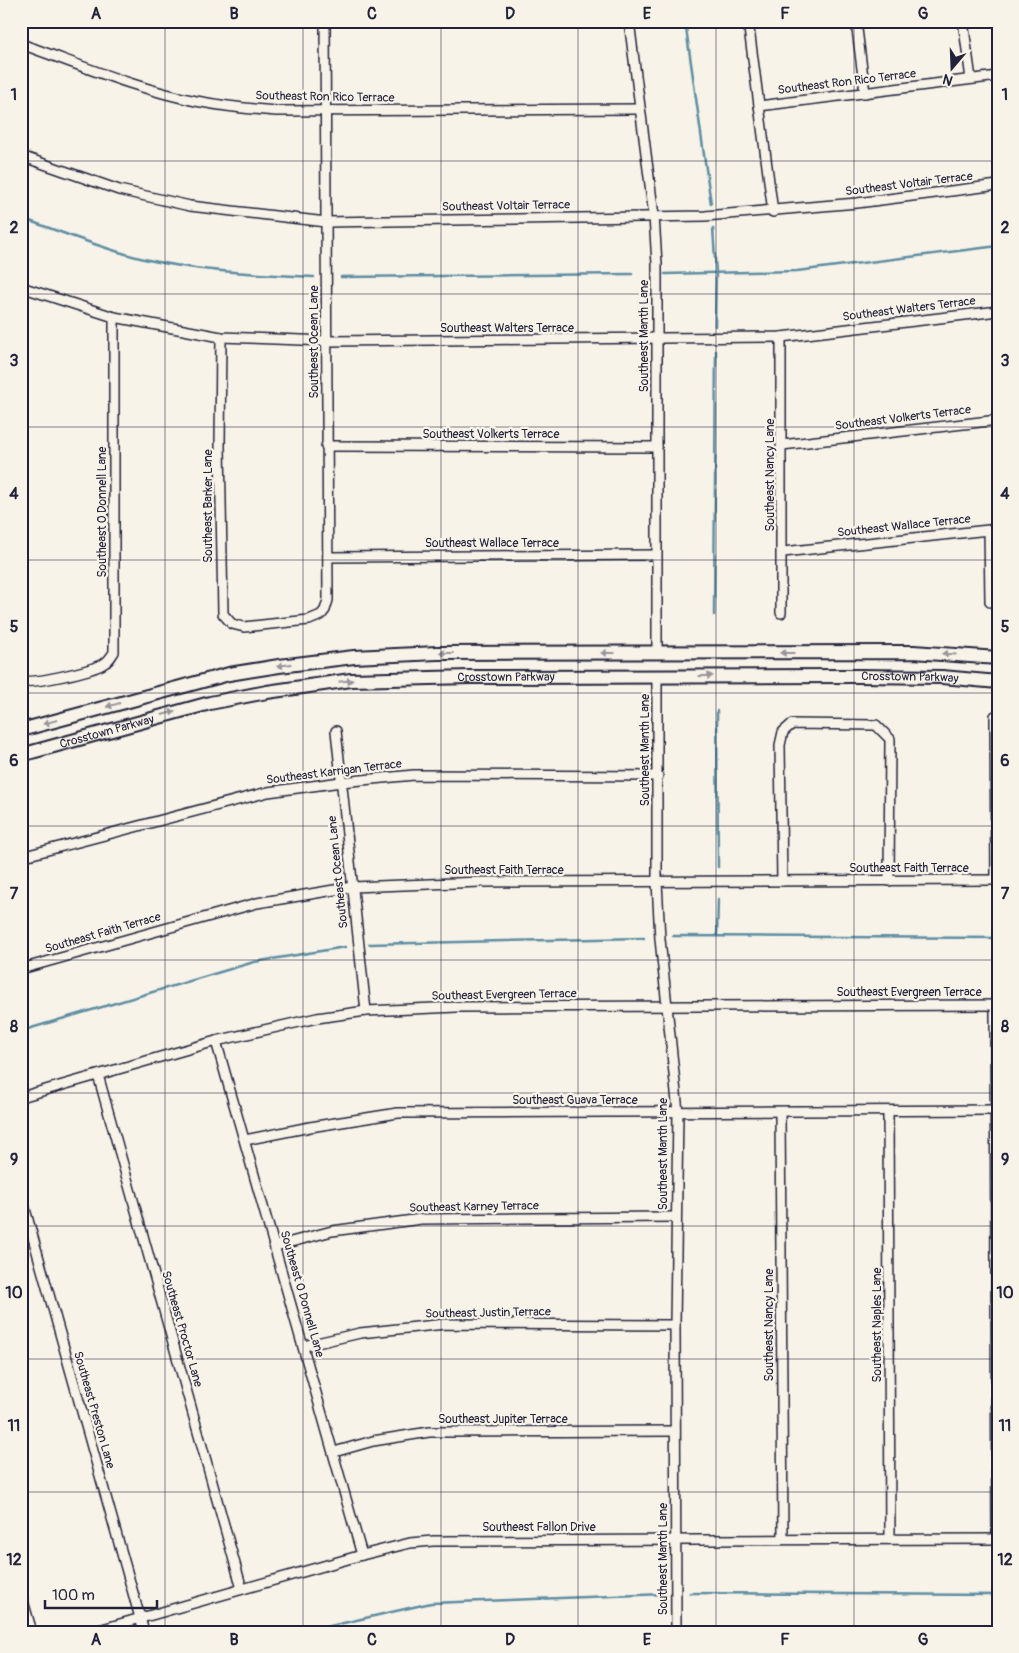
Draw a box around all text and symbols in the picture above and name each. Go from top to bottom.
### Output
text: A [91,4,102,24]
text: B [229,4,239,24]
text: C [367,4,377,24]
text: D [505,4,515,24]
text: E [643,4,652,24]
text: F [780,4,790,24]
text: G [918,4,929,24]
north arrow [926,42,976,92]
street label: Southeast Ron Rico Terrace [777,66,917,98]
text: N [941,70,955,89]
text: 1 [11,85,17,105]
text: 1 [1002,85,1008,105]
street label: Southeast Ron Rico Terrace [255,88,395,106]
street label: Southeast Voltair Terrace [844,169,974,199]
street label: Southeast Voltair Terrace [442,197,570,215]
text: 2 [10,218,19,238]
text: 2 [1001,218,1010,238]
street label: Southeast Manth Lane [637,280,652,392]
street label: Southeast Ocean Lane [307,285,322,399]
street label: Southeast Walters Terrace [842,293,976,325]
street label: Southeast Walters Terrace [440,321,574,336]
text: 3 [10,351,19,371]
text: 3 [1001,351,1010,371]
street label: Southeast Volkerts Terrace [834,402,972,434]
street label: Southeast Nancy Lane [763,418,778,531]
street label: Southeast Volkerts Terrace [423,427,559,442]
street label: Southeast O Donnell Lane [95,447,110,577]
street label: Southeast Barker Lane [201,449,216,563]
text: 4 [9,484,19,504]
text: 4 [1000,484,1010,504]
street label: Southeast Wallace Terrace [837,512,971,540]
street label: Southeast Wallace Terrace [425,536,559,551]
text: 5 [10,617,19,637]
text: 5 [1001,617,1010,637]
one-way arrow [437,649,453,657]
one-way arrow [600,649,616,657]
one-way arrow [778,649,794,657]
one-way arrow [941,649,957,657]
one-way arrow [275,661,291,669]
street label: Crosstown Parkway [457,669,555,685]
street label: Crosstown Parkway [861,669,959,686]
one-way arrow [698,672,714,680]
one-way arrow [338,677,354,685]
street label: Southeast Manth Lane [638,694,653,806]
one-way arrow [106,701,121,709]
one-way arrow [162,709,177,717]
street label: Crosstown Parkway [58,711,156,752]
one-way arrow [43,719,58,727]
text: 6 [9,751,19,771]
text: 6 [1000,751,1010,771]
street label: Southeast Karrigan Terrace [265,756,403,788]
street label: Southeast Ocean Lane [325,815,351,929]
street label: Southeast Faith Terrace [849,861,969,876]
street label: Southeast Faith Terrace [444,863,564,878]
text: 7 [10,884,19,904]
text: 7 [1001,884,1010,904]
street label: Southeast Faith Terrace [43,909,163,957]
street label: Southeast Evergreen Terrace [836,985,982,1000]
street label: Southeast Evergreen Terrace [431,986,577,1004]
text: 8 [10,1017,18,1037]
text: 8 [1001,1017,1009,1037]
street label: Southeast Guava Terrace [512,1093,638,1108]
street label: Southeast Manth Lane [656,1098,671,1210]
text: 9 [10,1150,18,1170]
text: 9 [1001,1150,1009,1170]
street label: Southeast Karney Terrace [409,1198,539,1216]
street label: Southeast O Donnell Lane [277,1229,327,1359]
street label: Southeast Naples Lane [870,1267,885,1383]
street label: Southeast Nancy Lane [762,1268,777,1381]
street label: Southeast Proctor Lane [158,1269,206,1389]
text: 10 [5,1283,23,1303]
text: 10 [996,1283,1014,1303]
street label: Southeast Justin Terrace [425,1304,551,1322]
street label: Southeast Preston Lane [70,1350,118,1470]
street label: Southeast Jupiter Terrace [438,1412,568,1427]
text: 11 [8,1416,20,1436]
text: 11 [999,1416,1011,1436]
street label: Southeast Manth Lane [656,1503,671,1615]
street label: Southeast Fallon Drive [482,1520,596,1535]
text: 12 [6,1550,22,1570]
text: 12 [997,1550,1013,1570]
scale bar [45,1578,158,1610]
text: 100 m [52,1586,95,1605]
text: A [91,1630,102,1650]
text: B [229,1630,239,1650]
text: C [367,1630,377,1650]
text: D [505,1630,515,1650]
text: E [643,1630,652,1650]
text: F [780,1630,790,1650]
text: G [918,1630,929,1650]

